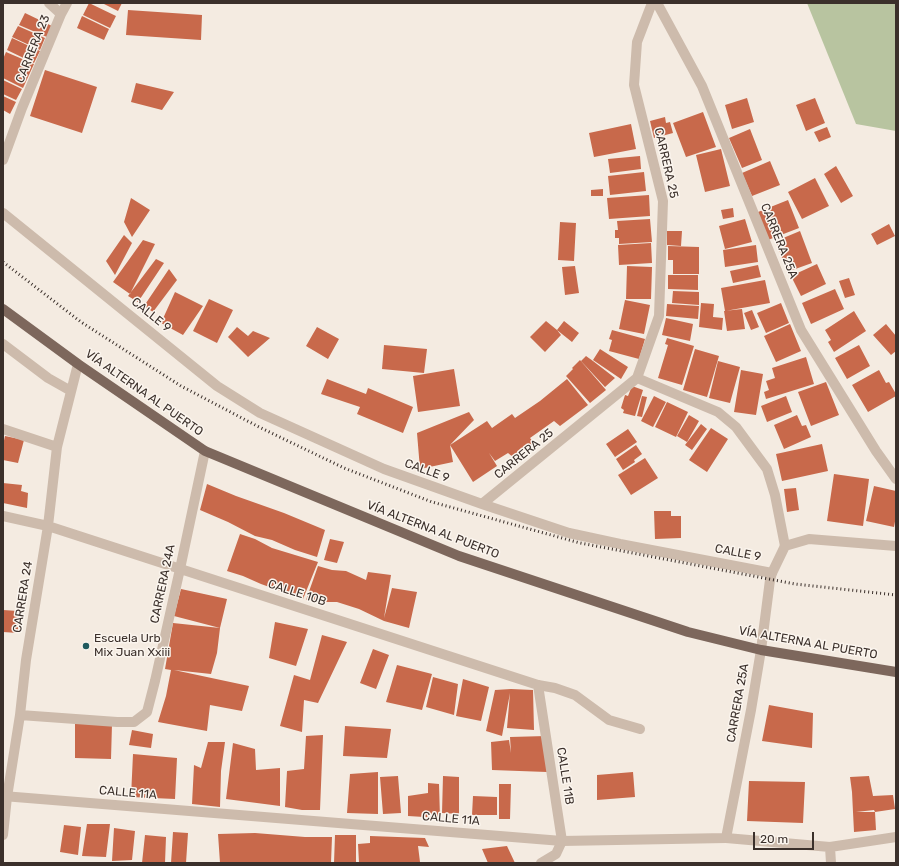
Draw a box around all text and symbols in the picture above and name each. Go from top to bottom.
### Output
street label: CARRERA 23 [13,13,53,85]
street label: CARRERA 25 [651,126,681,200]
street label: CARRERA 25A [757,201,801,281]
street label: CALLE 9 [128,295,174,335]
street label: VÍA ALTERNA AL PUERTO [82,347,206,439]
street label: CARRERA 25 [492,426,556,482]
street label: CALLE 9 [403,456,451,486]
street label: VÍA ALTERNA AL PUERTO [365,498,501,562]
street label: CALLE 9 [714,541,762,565]
street label: CARRERA 24A [148,543,178,625]
street label: CARRERA 24 [10,560,36,634]
street label: CALLE 10B [266,577,328,609]
street label: VÍA ALTERNA AL PUERTO [737,624,879,662]
place label: Escuela Urb Mix Juan Xxiii [94,632,170,660]
marker: Escuela Urb Mix Juan Xxiii [81,641,91,651]
street label: CARRERA 25A [724,662,752,744]
street label: CALLE 11B [553,746,577,806]
street label: CALLE 11A [98,783,158,803]
street label: CALLE 11A [421,809,481,829]
scale bar [755,824,816,850]
text: 20 m [760,832,788,846]

